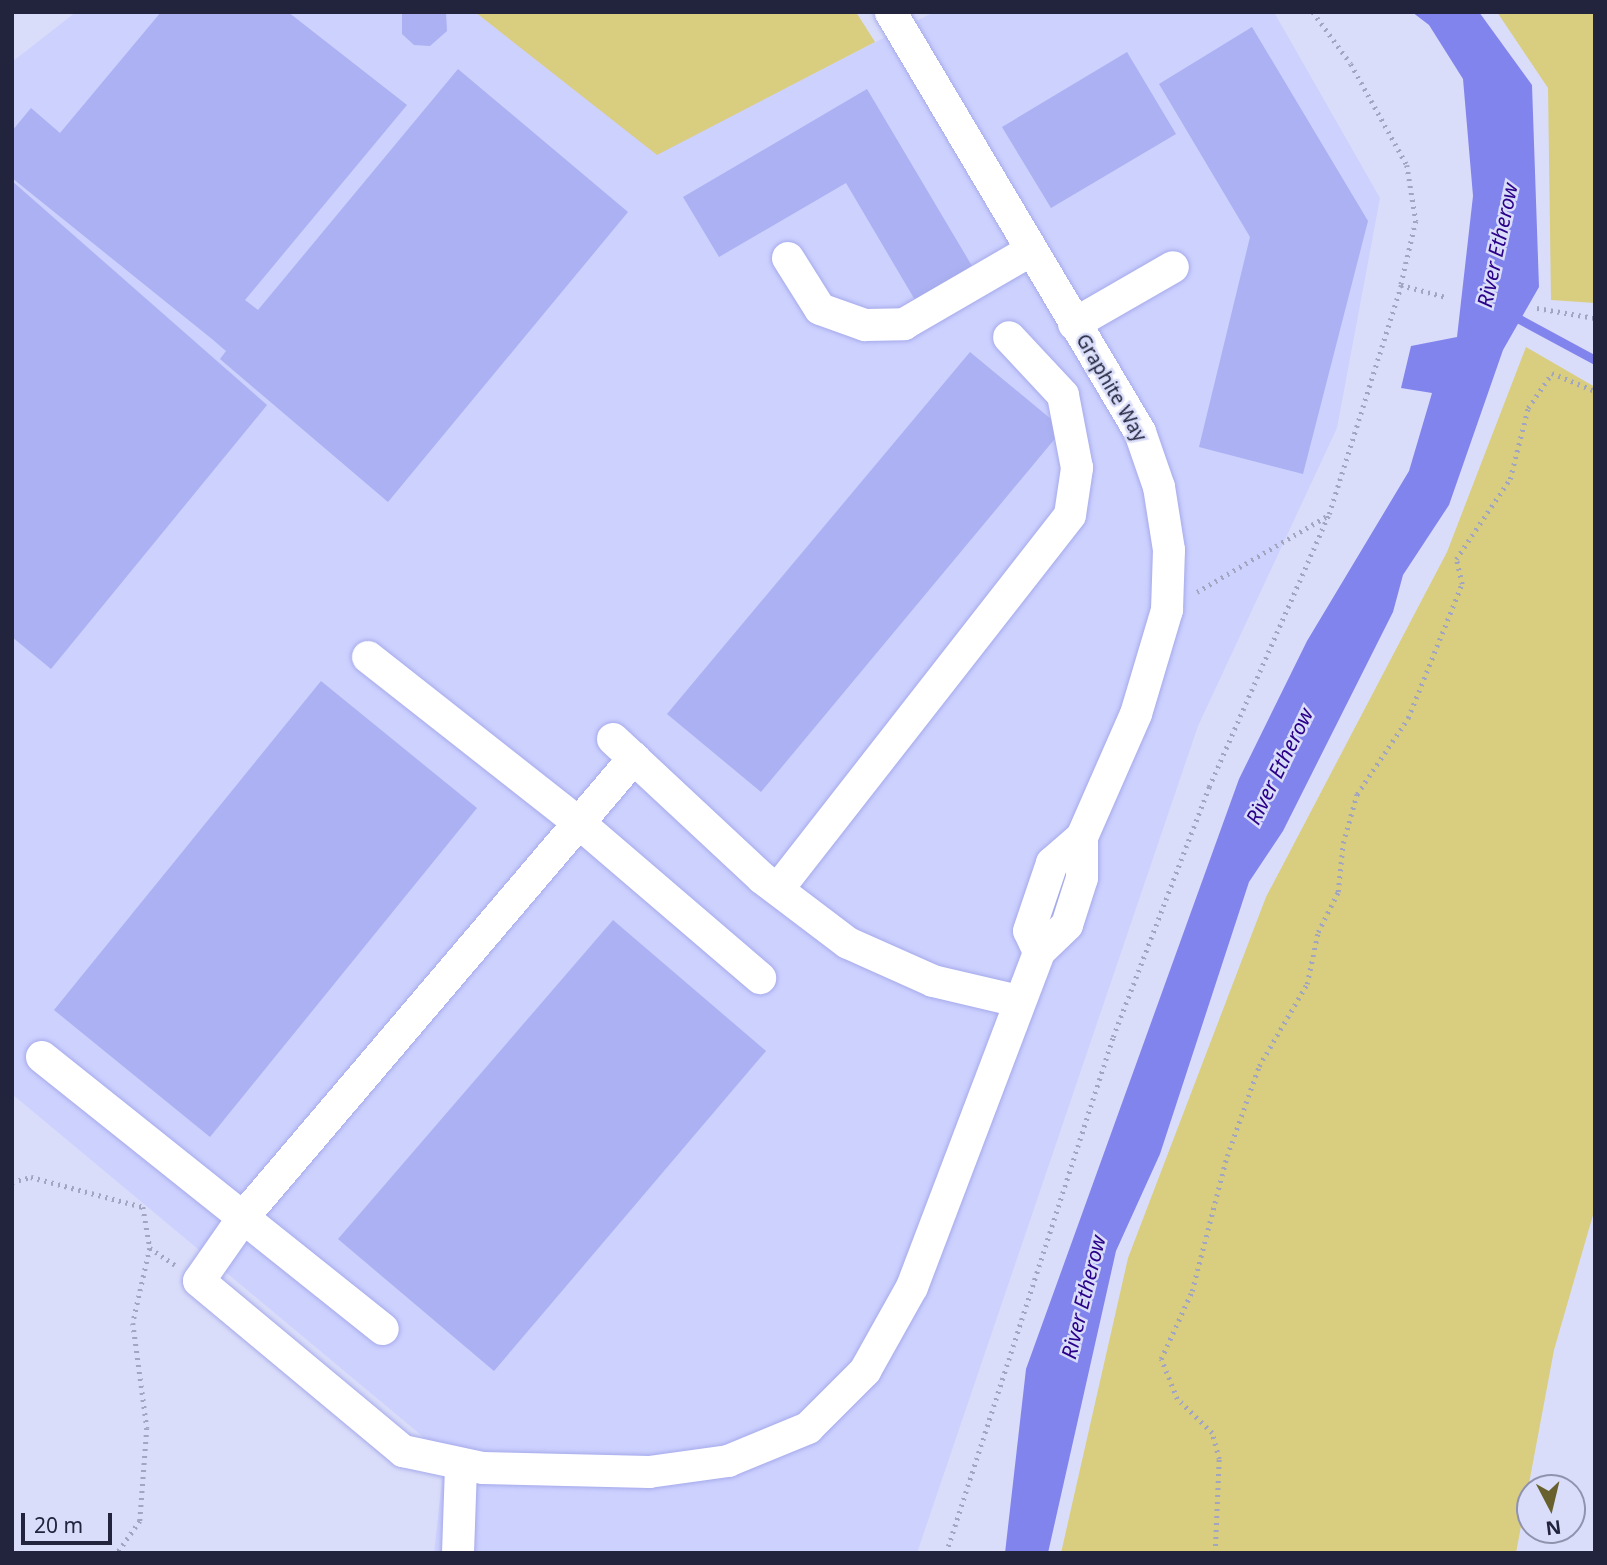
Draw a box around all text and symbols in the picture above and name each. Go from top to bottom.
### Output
water label: River Etherow [1472,181,1522,309]
street label: Graphite Way [1071,330,1151,446]
water label: River Etherow [1240,704,1318,828]
water label: River Etherow [1055,1233,1111,1361]
north arrow [1516,1474,1586,1544]
scale bar [24,1498,116,1542]
text: 20 m [34,1511,83,1539]
text: N [1544,1514,1563,1542]

